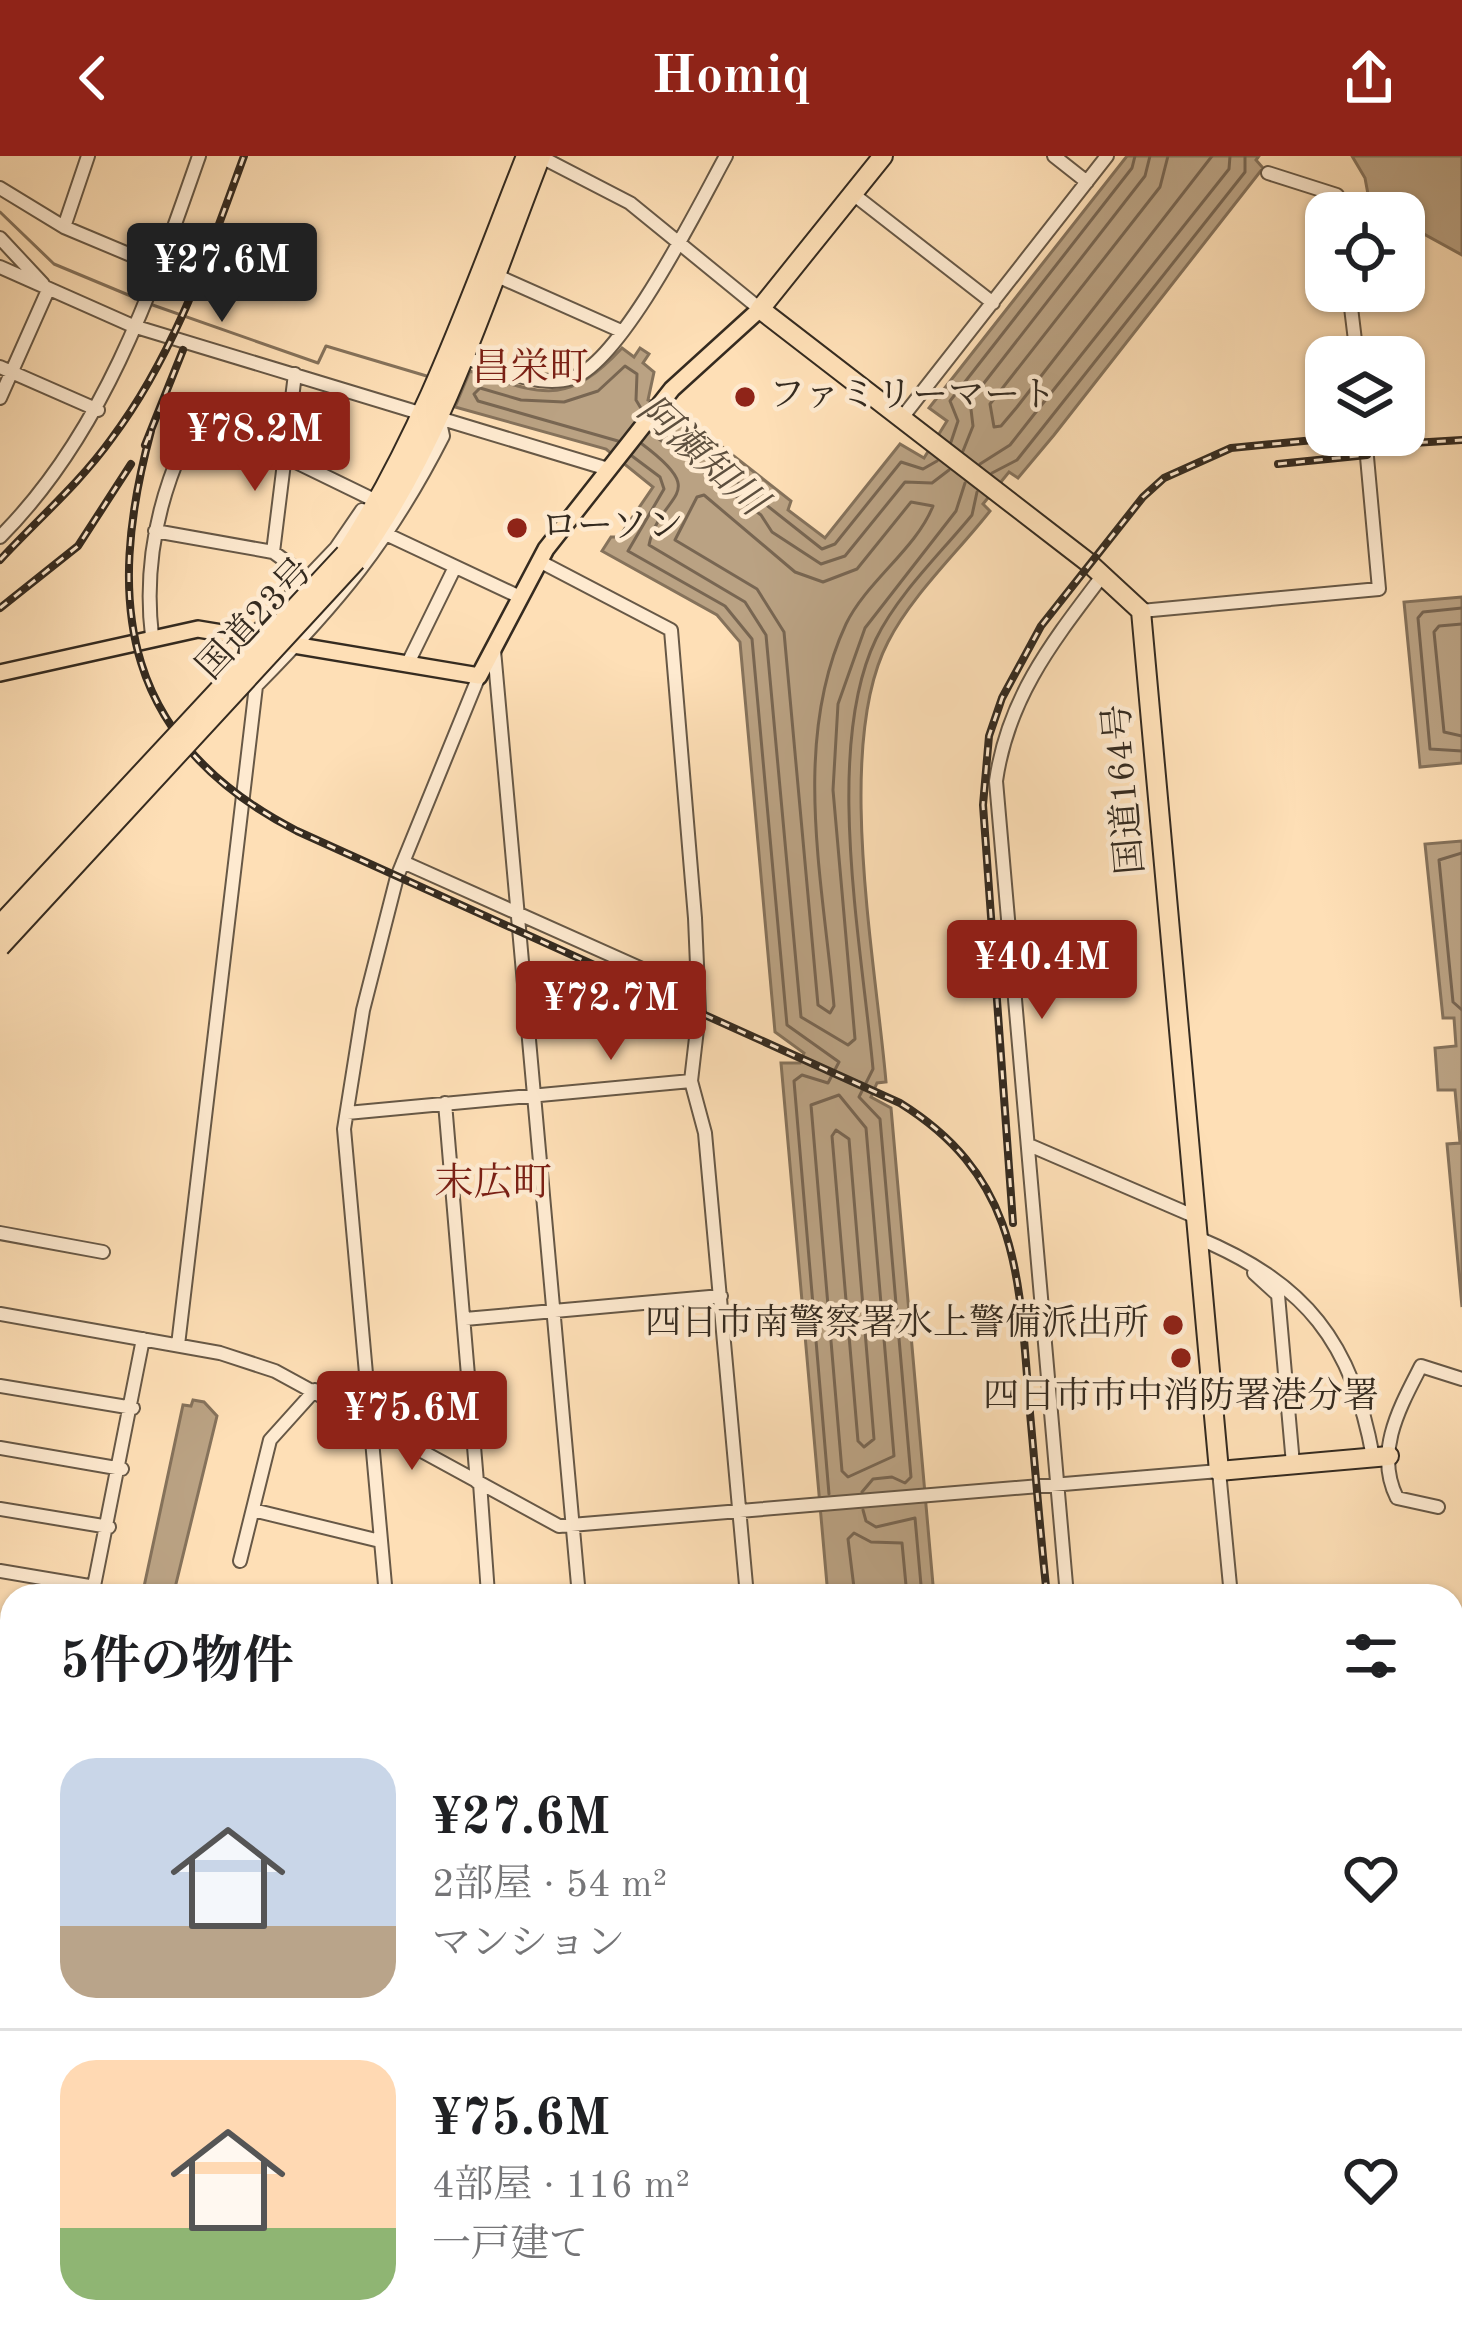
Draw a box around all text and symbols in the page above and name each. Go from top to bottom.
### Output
icon: back [60,45,126,111]
icon: share [1336,45,1402,111]
text: Homiq [651,51,811,105]
map controls [1305,192,1425,456]
button: locate [1305,192,1425,312]
pin: ¥27.6M [124,223,320,325]
text: ¥27.6M [154,242,290,281]
button: layers [1305,336,1425,456]
district label: 昌栄町 [471,347,589,389]
place label: ファミリーマート [769,378,1056,415]
marker: ファミリーマート [732,384,758,410]
water label: 阿瀬知川 [630,388,777,526]
pin: ¥78.2M [157,392,353,494]
text: ¥78.2M [187,411,323,450]
place label: ローソン [541,510,684,546]
marker: ローソン [504,515,530,541]
street label: 国道23号 [189,550,320,687]
street label: 国道164号 [1097,702,1151,876]
pin: ¥40.4M [944,920,1140,1022]
text: ¥40.4M [974,939,1110,978]
pin: ¥72.7M [513,961,709,1063]
text: ¥72.7M [543,980,679,1019]
district label: 末広町 [434,1162,552,1204]
place label: 四日市南警察署水上警備派出所 [645,1303,1149,1343]
marker: 四日市南警察署水上警備派出所 [1160,1312,1186,1338]
marker: 四日市市中消防署港分署 [1168,1345,1194,1371]
pin: ¥75.6M [314,1371,510,1473]
place label: 四日市市中消防署港分署 [983,1376,1379,1416]
text: ¥75.6M [344,1390,480,1429]
icon: filters [1338,1623,1404,1689]
text: 5件の物件 [60,1638,294,1689]
text: ¥27.6M [432,1794,610,1845]
icon: home [156,1806,300,1950]
icon: heart [1338,1845,1404,1911]
text: 2部屋 · 54 m² [432,1866,667,1905]
text: マンション [432,1925,625,1964]
text: ¥75.6M [432,2095,610,2146]
icon: home [156,2108,300,2252]
icon: heart [1338,2147,1404,2213]
text: 4部屋 · 116 m² [432,2167,690,2206]
text: 一戸建て [432,2226,588,2265]

